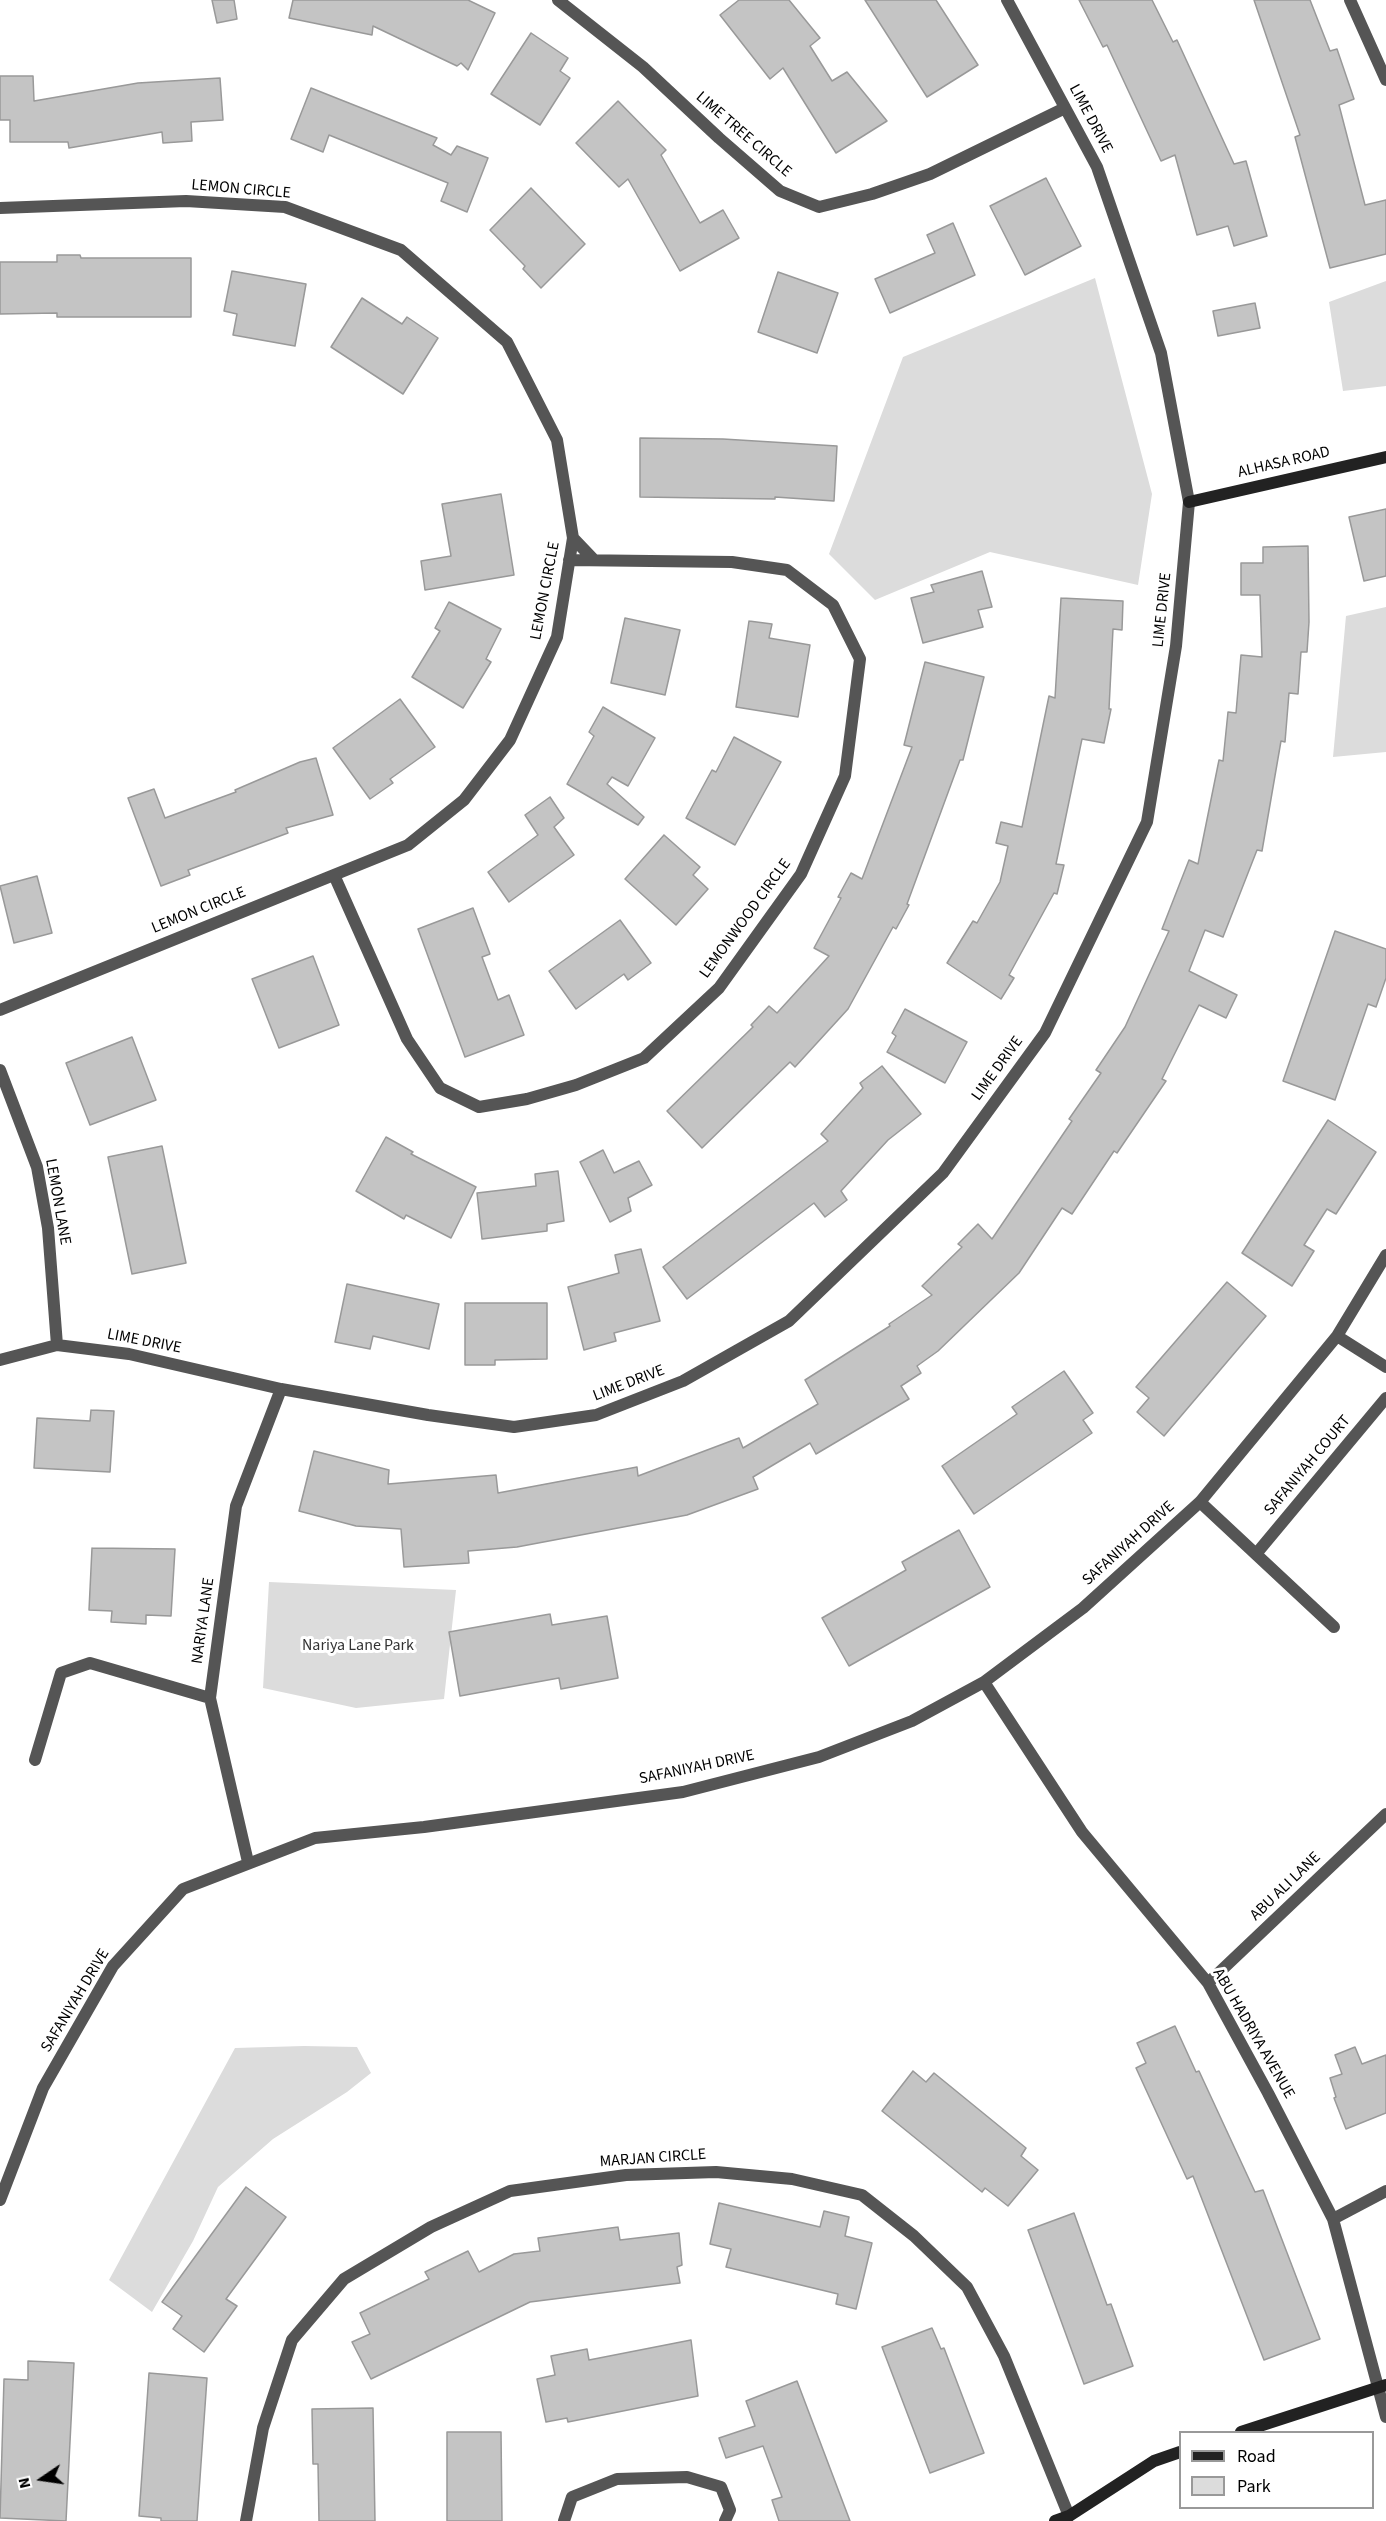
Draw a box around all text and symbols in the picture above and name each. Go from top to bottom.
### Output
street label: LIME DRIVE [1064,81,1116,157]
street label: LIME TREE CIRCLE [691,88,795,182]
street label: LEMON CIRCLE [190,176,292,204]
street label: ALHASA ROAD [1236,443,1332,483]
street label: LEMON CIRCLE [527,540,565,642]
street label: LIME DRIVE [1150,572,1176,648]
street label: LEMONWOOD CIRCLE [696,855,796,983]
street label: LEMON CIRCLE [149,883,249,939]
street label: LIME DRIVE [968,1033,1028,1105]
street label: LEMON LANE [40,1157,74,1247]
street label: LIME DRIVE [105,1325,183,1359]
street label: LIME DRIVE [591,1362,667,1406]
street label: SAFANIYAH COURT [1261,1412,1355,1520]
street label: SAFANIYAH DRIVE [1079,1498,1179,1590]
street label: NARIYA LANE [188,1577,220,1665]
park label: Nariya Lane Park [302,1636,414,1656]
street label: SAFANIYAH DRIVE [638,1746,756,1790]
street label: ABU ALI LANE [1247,1849,1325,1925]
street label: SAFANIYAH DRIVE [38,1946,114,2056]
street label: ABU HADRIYA AVENUE [1208,1965,1298,2103]
street label: MARJAN CIRCLE [599,2146,707,2172]
legend [1179,2431,1374,2509]
text: Road [1237,2444,1276,2469]
north arrow [12,2449,72,2509]
text: Park [1237,2474,1271,2499]
text: N [13,2475,36,2491]

